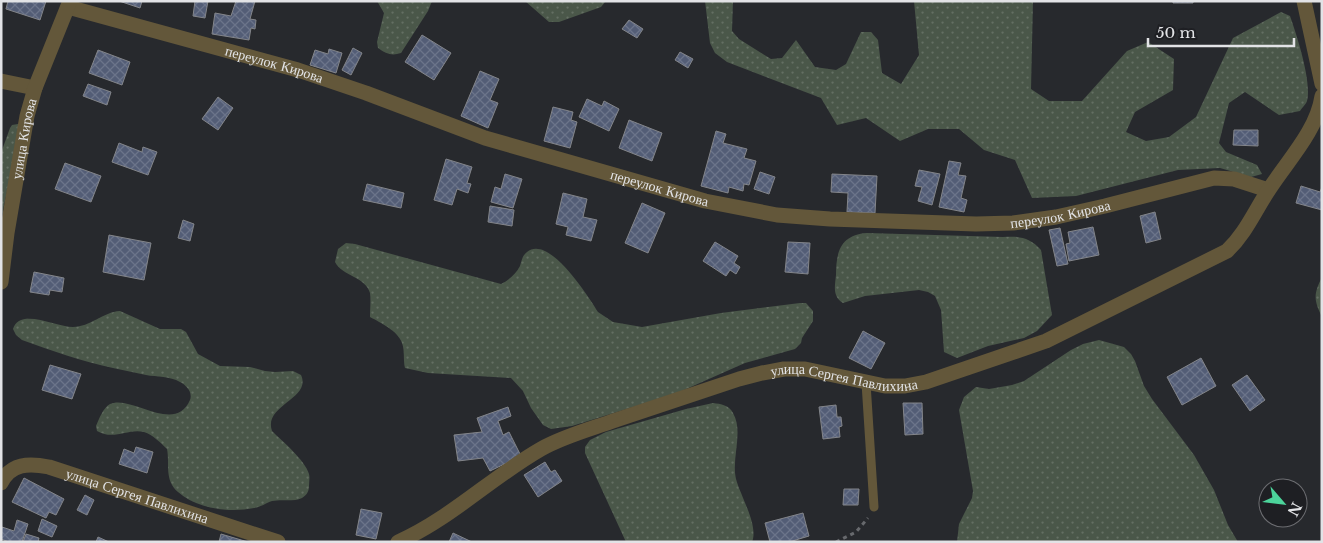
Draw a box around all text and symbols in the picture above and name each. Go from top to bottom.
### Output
scale bar [1148,15,1294,47]
text: 50 m [1156,23,1196,42]
street label: переулок Кирова [223,41,326,87]
street label: улица Кирова [7,95,41,181]
street label: переулок Кирова [608,165,711,211]
street label: переулок Кирова [1009,196,1113,232]
street label: улица Сергея Павлихина [769,360,920,395]
street label: улица Сергея Павлихина [63,464,212,528]
north arrow [1258,478,1308,528]
text: N [1283,499,1306,519]

